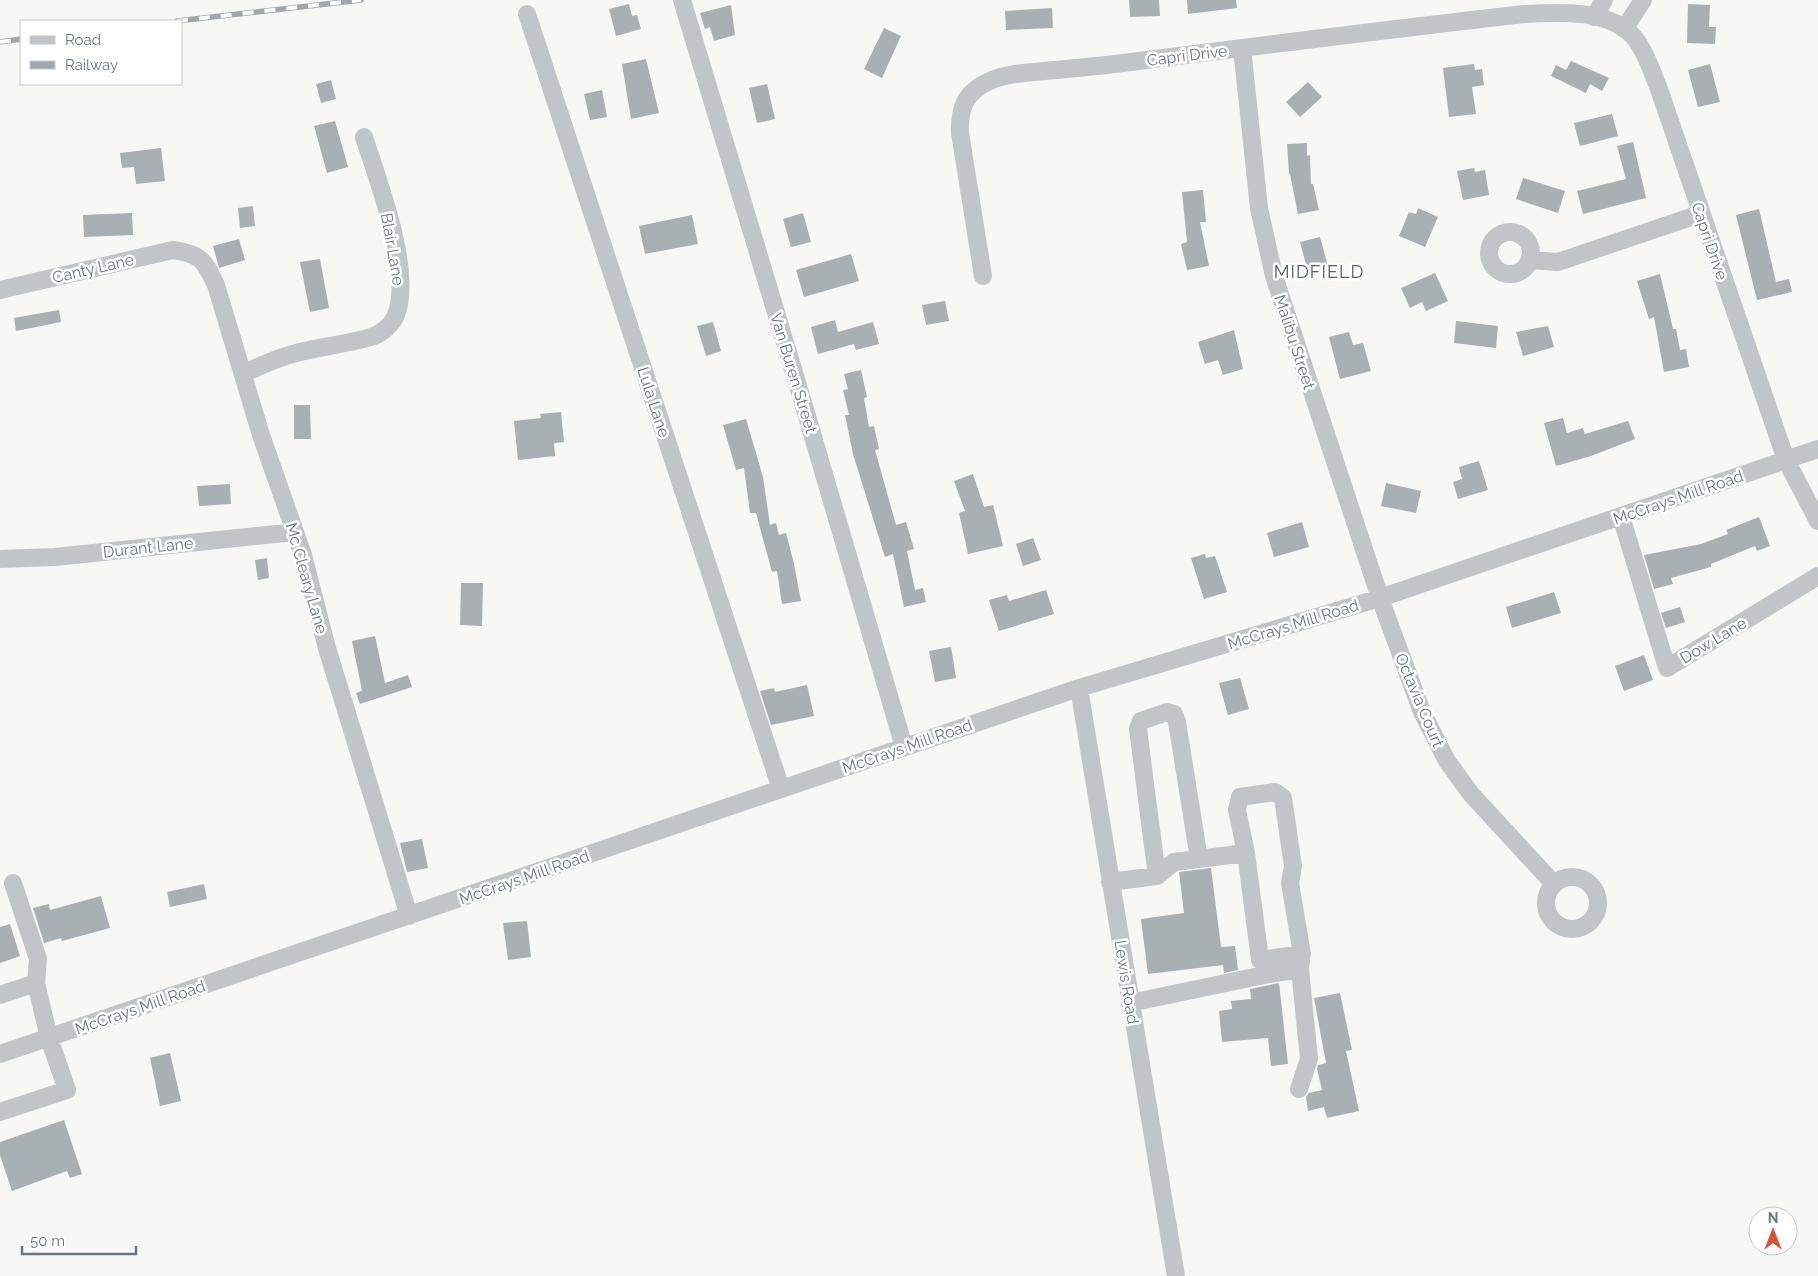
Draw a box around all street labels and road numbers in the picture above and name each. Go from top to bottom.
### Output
street label: Capri Drive [1146,41,1228,70]
street label: Capri Drive [1687,200,1732,283]
street label: Blair Lane [377,211,408,287]
street label: Canty Lane [50,250,136,287]
street label: Malibu Street [1270,292,1319,392]
street label: Van Buren Street [766,311,821,436]
street label: Lula Lane [633,365,674,440]
street label: McCrays Mill Road [1611,466,1746,529]
street label: Mc Cleary Lane [282,520,331,636]
street label: Durant Lane [102,533,194,562]
street label: McCrays Mill Road [1225,595,1361,653]
street label: Dow Lane [1677,613,1750,668]
street label: Octavia Court [1391,650,1448,751]
street label: McCrays Mill Road [840,715,975,778]
street label: McCrays Mill Road [457,846,592,909]
street label: Lewis Road [1110,939,1143,1026]
street label: McCrays Mill Road [73,976,208,1039]

